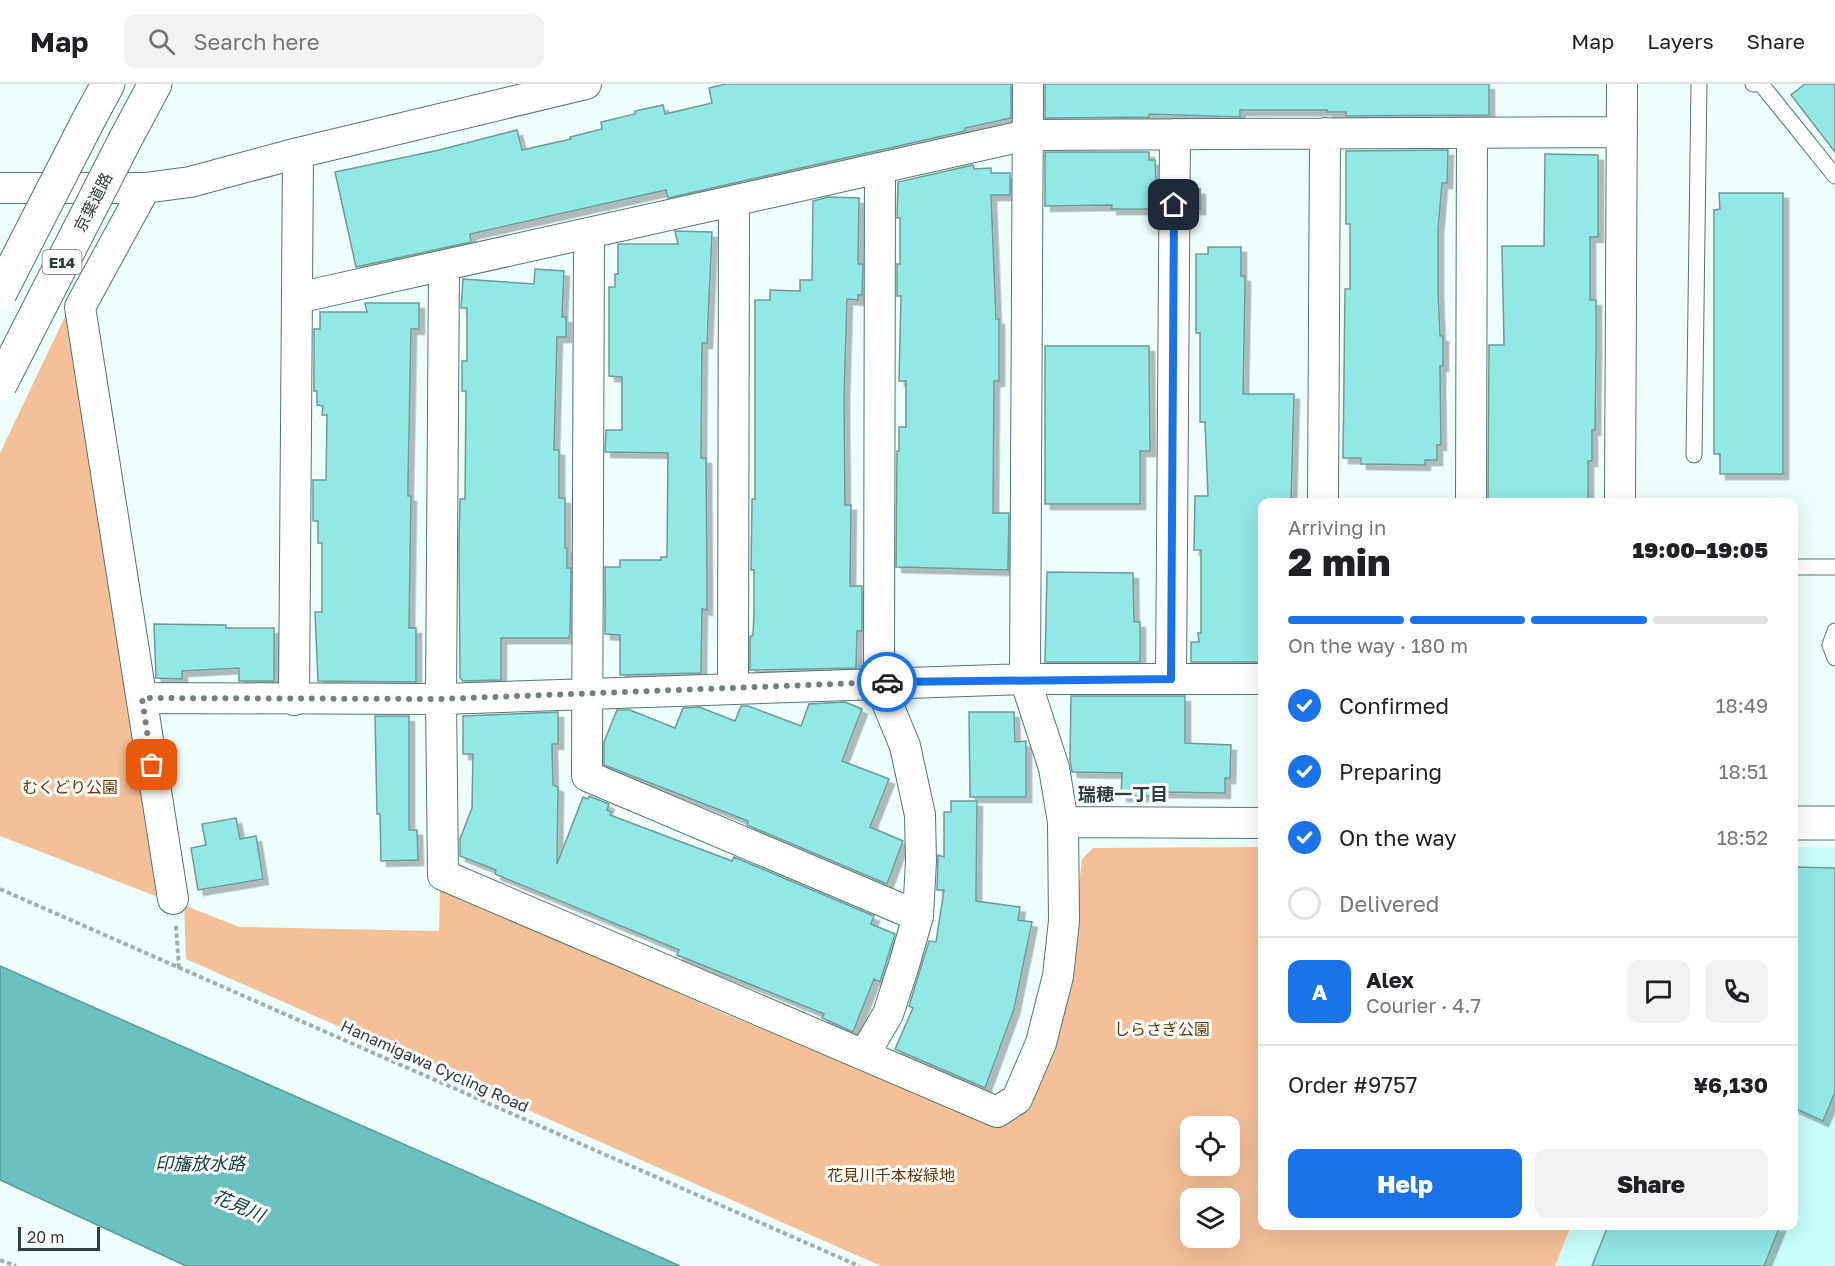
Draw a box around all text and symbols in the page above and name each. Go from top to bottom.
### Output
search box [124,14,544,68]
text: Map [30,25,88,58]
icon: search [145,25,178,58]
text: Search here [193,28,319,55]
text: Map [1571,28,1614,54]
text: Layers [1647,28,1714,54]
text: Share [1747,28,1805,54]
street label: 京葉道路 [70,169,116,235]
pin [1148,179,1199,230]
icon: home [1157,188,1190,221]
road number: E14 [42,250,82,274]
text: Arriving in [1288,515,1386,539]
text: 19:00–19:05 [1632,536,1768,563]
text: 2 min [1288,538,1391,585]
text: On the way · 180 m [1288,633,1468,657]
courier [857,652,917,712]
icon: car [871,666,904,699]
icon: check [1288,689,1321,722]
text: Confirmed [1339,692,1449,719]
text: 18:49 [1716,693,1768,717]
pin [126,739,177,790]
icon: bag [135,748,168,781]
icon: check [1288,755,1321,788]
text: Preparing [1339,758,1442,785]
text: 18:51 [1719,759,1768,783]
park label: むくどり公園 [22,777,118,797]
district label: 瑞穂一丁目 [1078,783,1168,805]
icon: check [1288,821,1321,854]
text: On the way [1339,824,1457,851]
text: 18:52 [1717,825,1768,849]
text: Delivered [1339,890,1439,917]
button: chat [1627,960,1690,1023]
button: phone [1705,960,1768,1023]
text: Alex [1366,966,1414,993]
text: A [1312,978,1327,1005]
text: Courier · 4.7 [1366,993,1481,1017]
street label: Hanamigawa Cycling Road [338,1015,532,1117]
park label: しらさぎ公園 [1114,1019,1210,1039]
text: Order #9757 [1288,1071,1417,1098]
text: ¥6,130 [1693,1071,1768,1098]
map controls [1180,1116,1240,1248]
button: locate [1180,1116,1240,1176]
button: Help [1288,1149,1522,1218]
button: Share [1534,1149,1768,1218]
water label: 印旛放水路 [155,1152,247,1174]
park label: 花見川千本桜緑地 [827,1165,955,1185]
water label: 花見川 [210,1184,270,1226]
button: layers [1180,1188,1240,1248]
scale bar [18,1224,100,1252]
text: 20 m [27,1227,64,1247]

